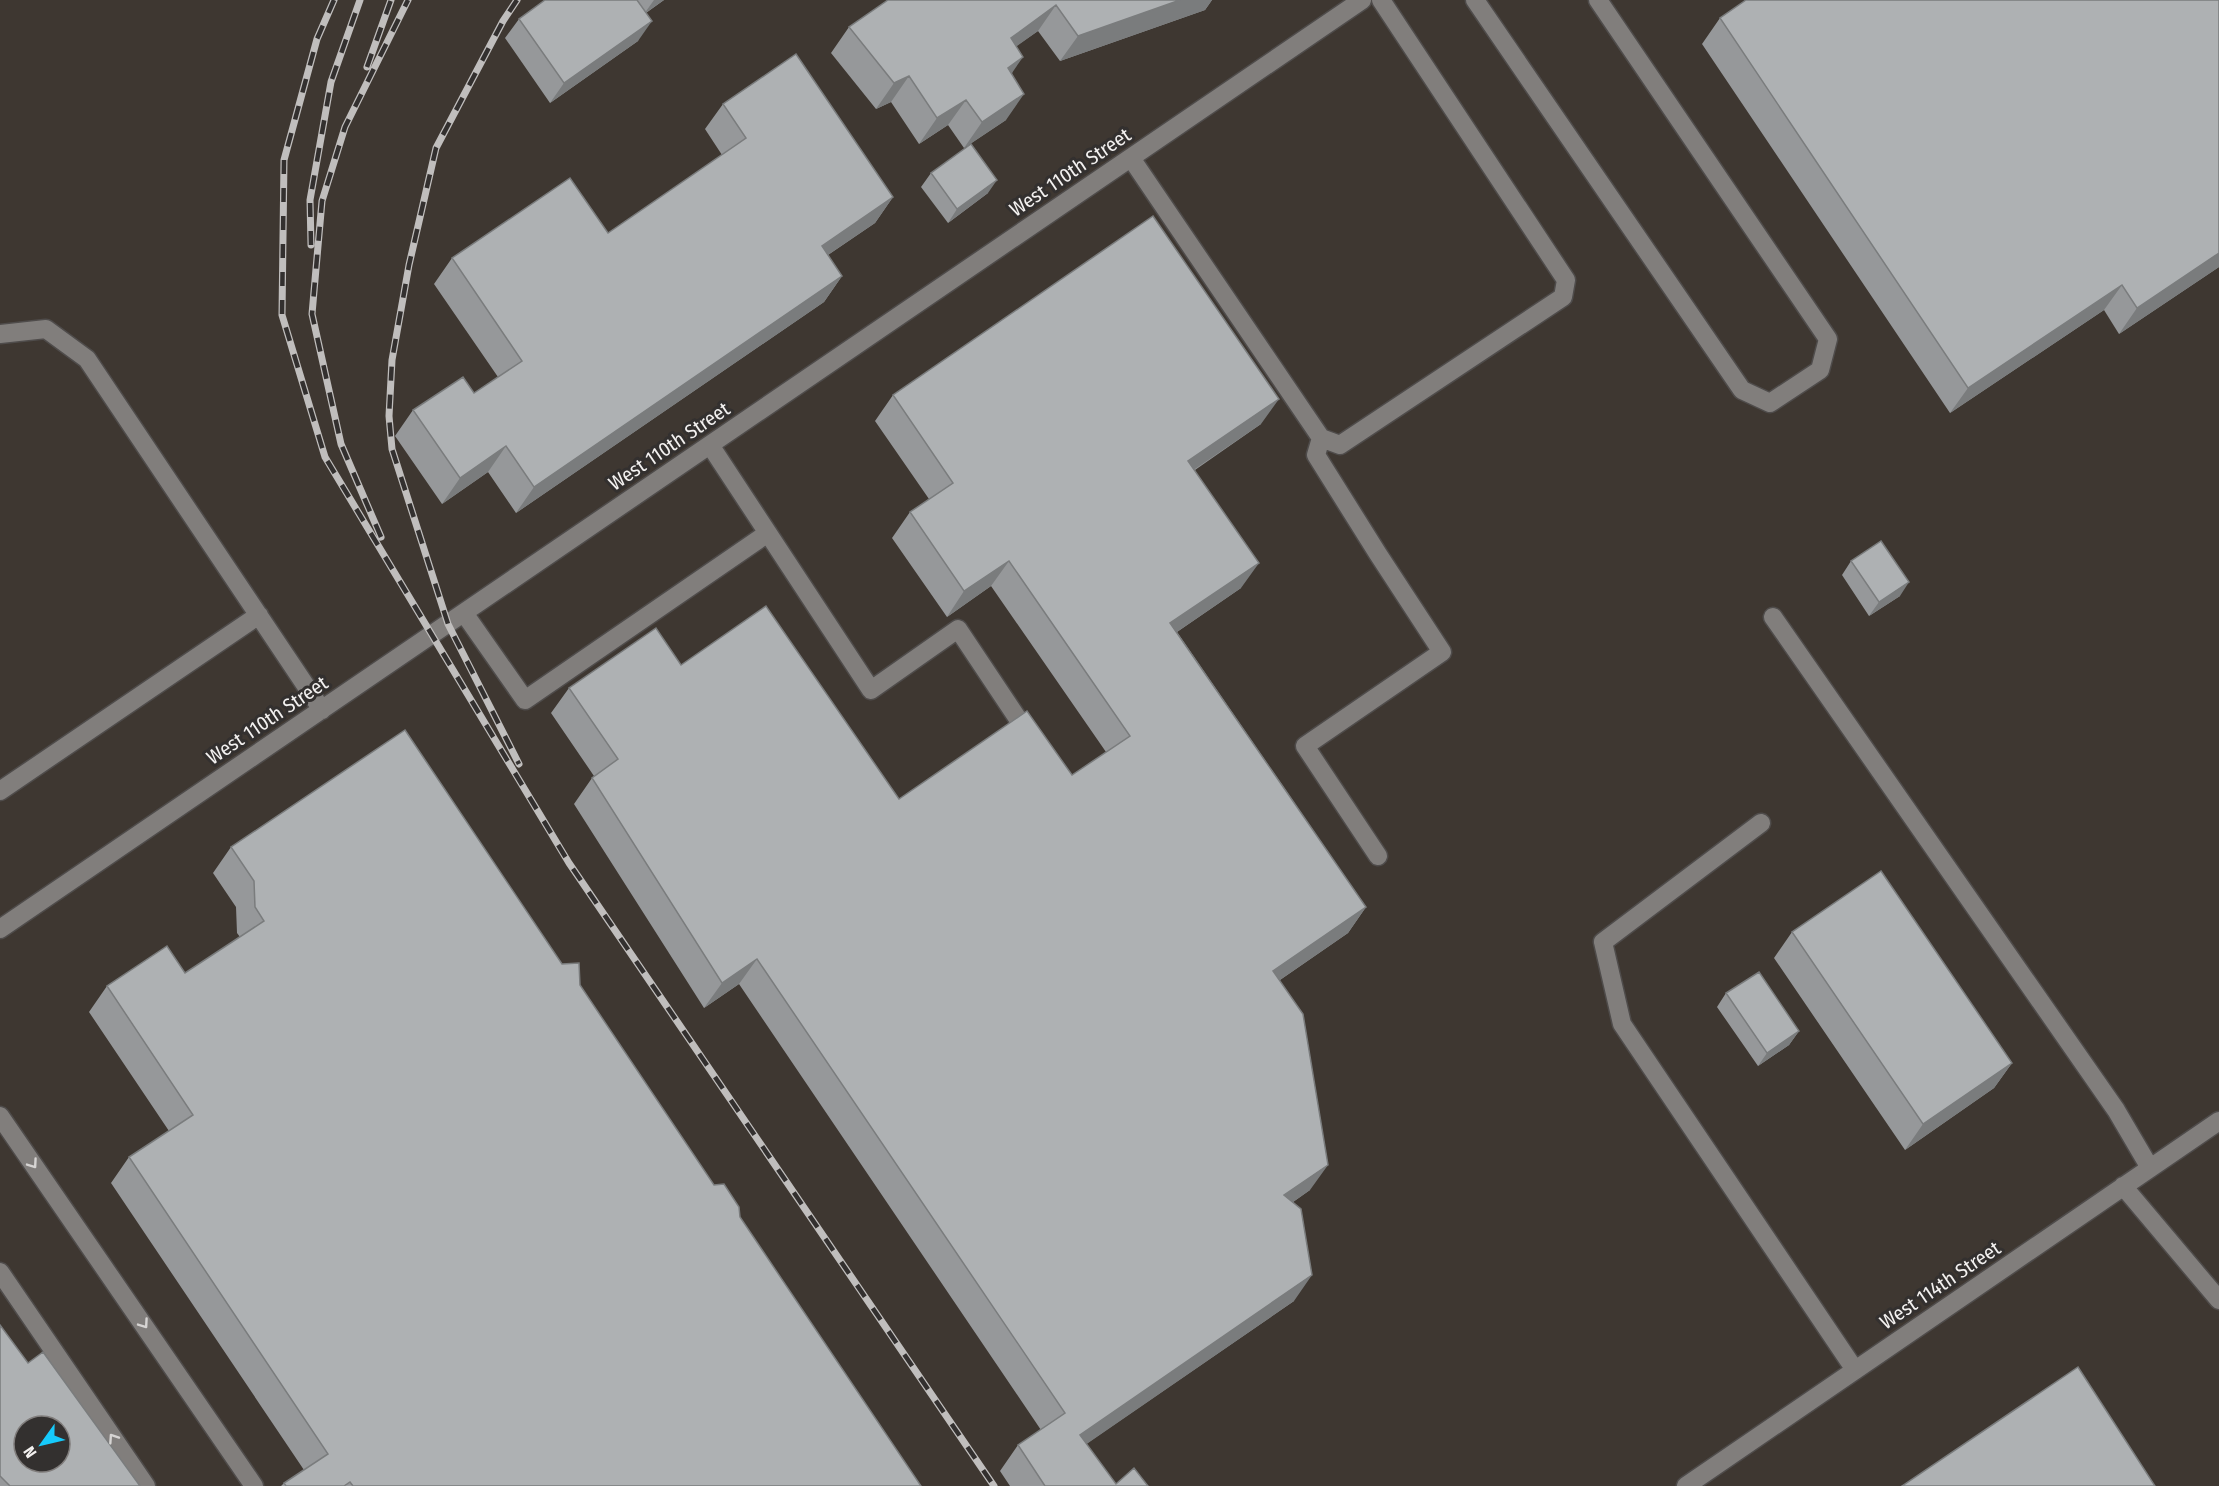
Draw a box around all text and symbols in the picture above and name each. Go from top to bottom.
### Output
street label: West 110th Street [1005,122,1136,221]
street label: West 110th Street [604,396,735,495]
street label: West 110th Street [202,670,333,769]
one-way arrow [26,1157,37,1168]
street label: West 114th Street [1875,1236,2005,1334]
one-way arrow [137,1317,148,1328]
north arrow [12,1414,72,1474]
one-way arrow [109,1433,120,1444]
text: N [19,1443,41,1461]

